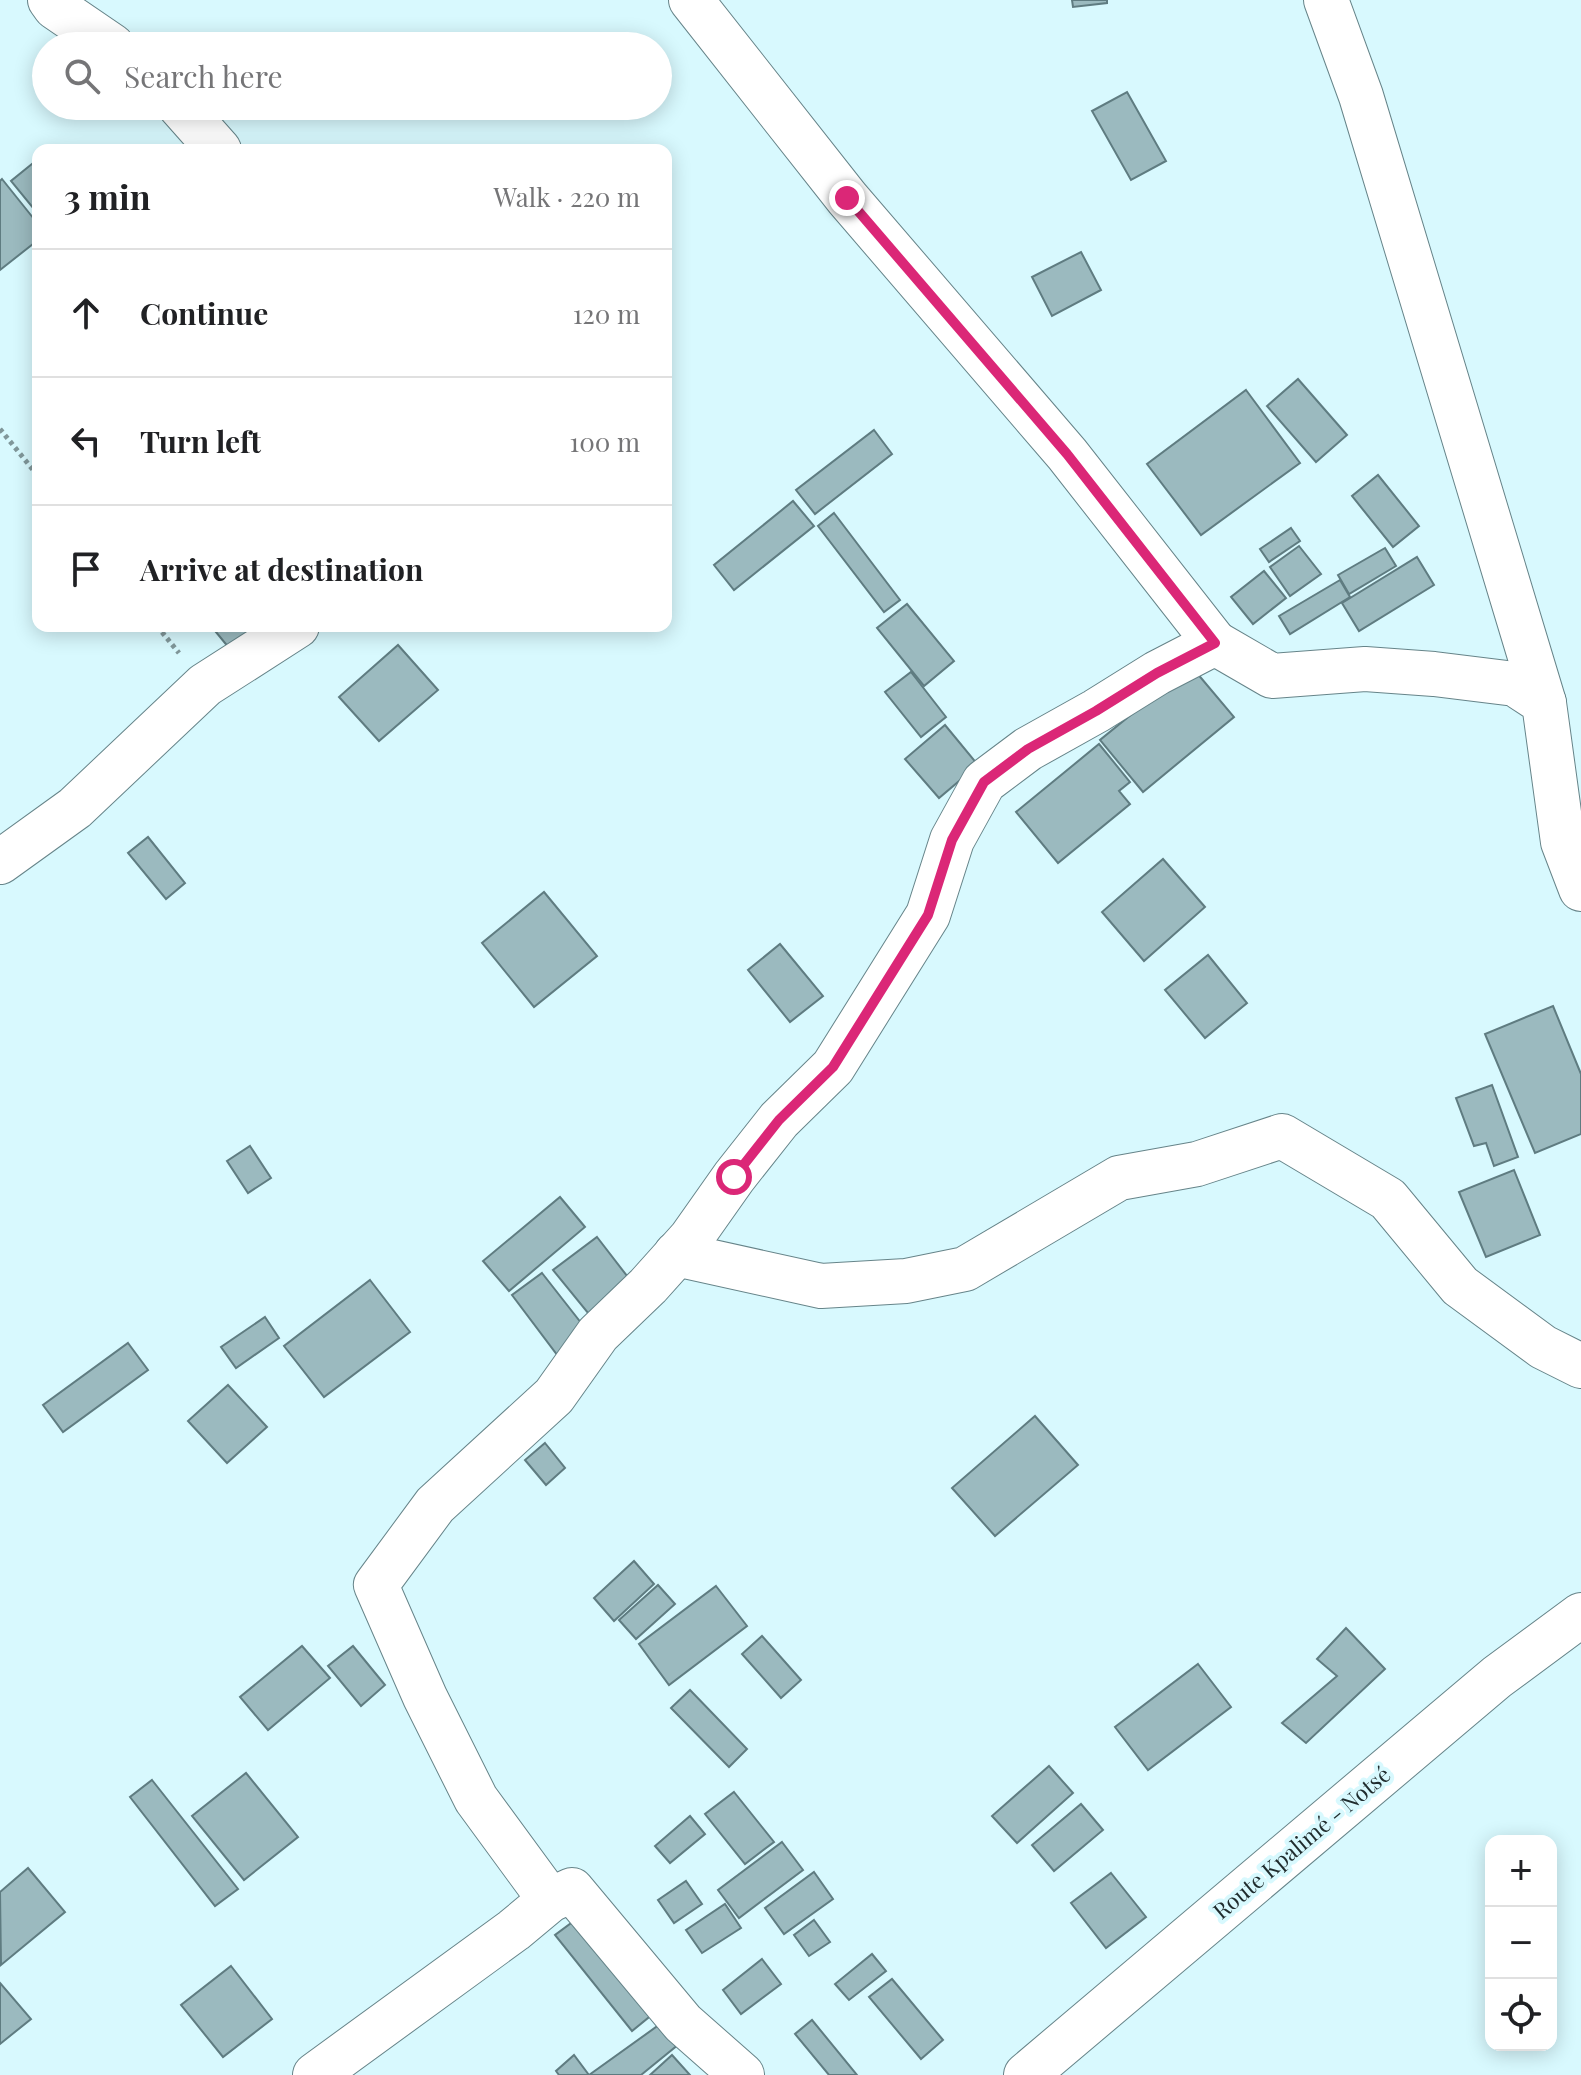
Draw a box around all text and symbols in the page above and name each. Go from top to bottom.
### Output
search box [32,32,672,120]
icon: search [60,54,104,98]
text: Search here [124,56,283,96]
text: 3 min [64,173,151,219]
text: Walk · 220 m [494,179,640,214]
route end [829,180,865,216]
icon: ahead [64,291,108,335]
text: Continue [140,293,268,333]
text: 120 m [573,296,640,331]
icon: left [64,419,108,463]
text: Turn left [140,421,261,461]
text: 100 m [570,424,640,459]
icon: arrive [64,547,108,591]
text: Arrive at destination [140,549,423,589]
route start [716,1159,752,1195]
street label: Route Kpalimé - Notsé [1206,1759,1396,1925]
map controls [1485,1835,1557,2051]
button: + [1485,1835,1557,1907]
button: − [1485,1907,1557,1979]
button: locate [1485,1979,1557,2051]

